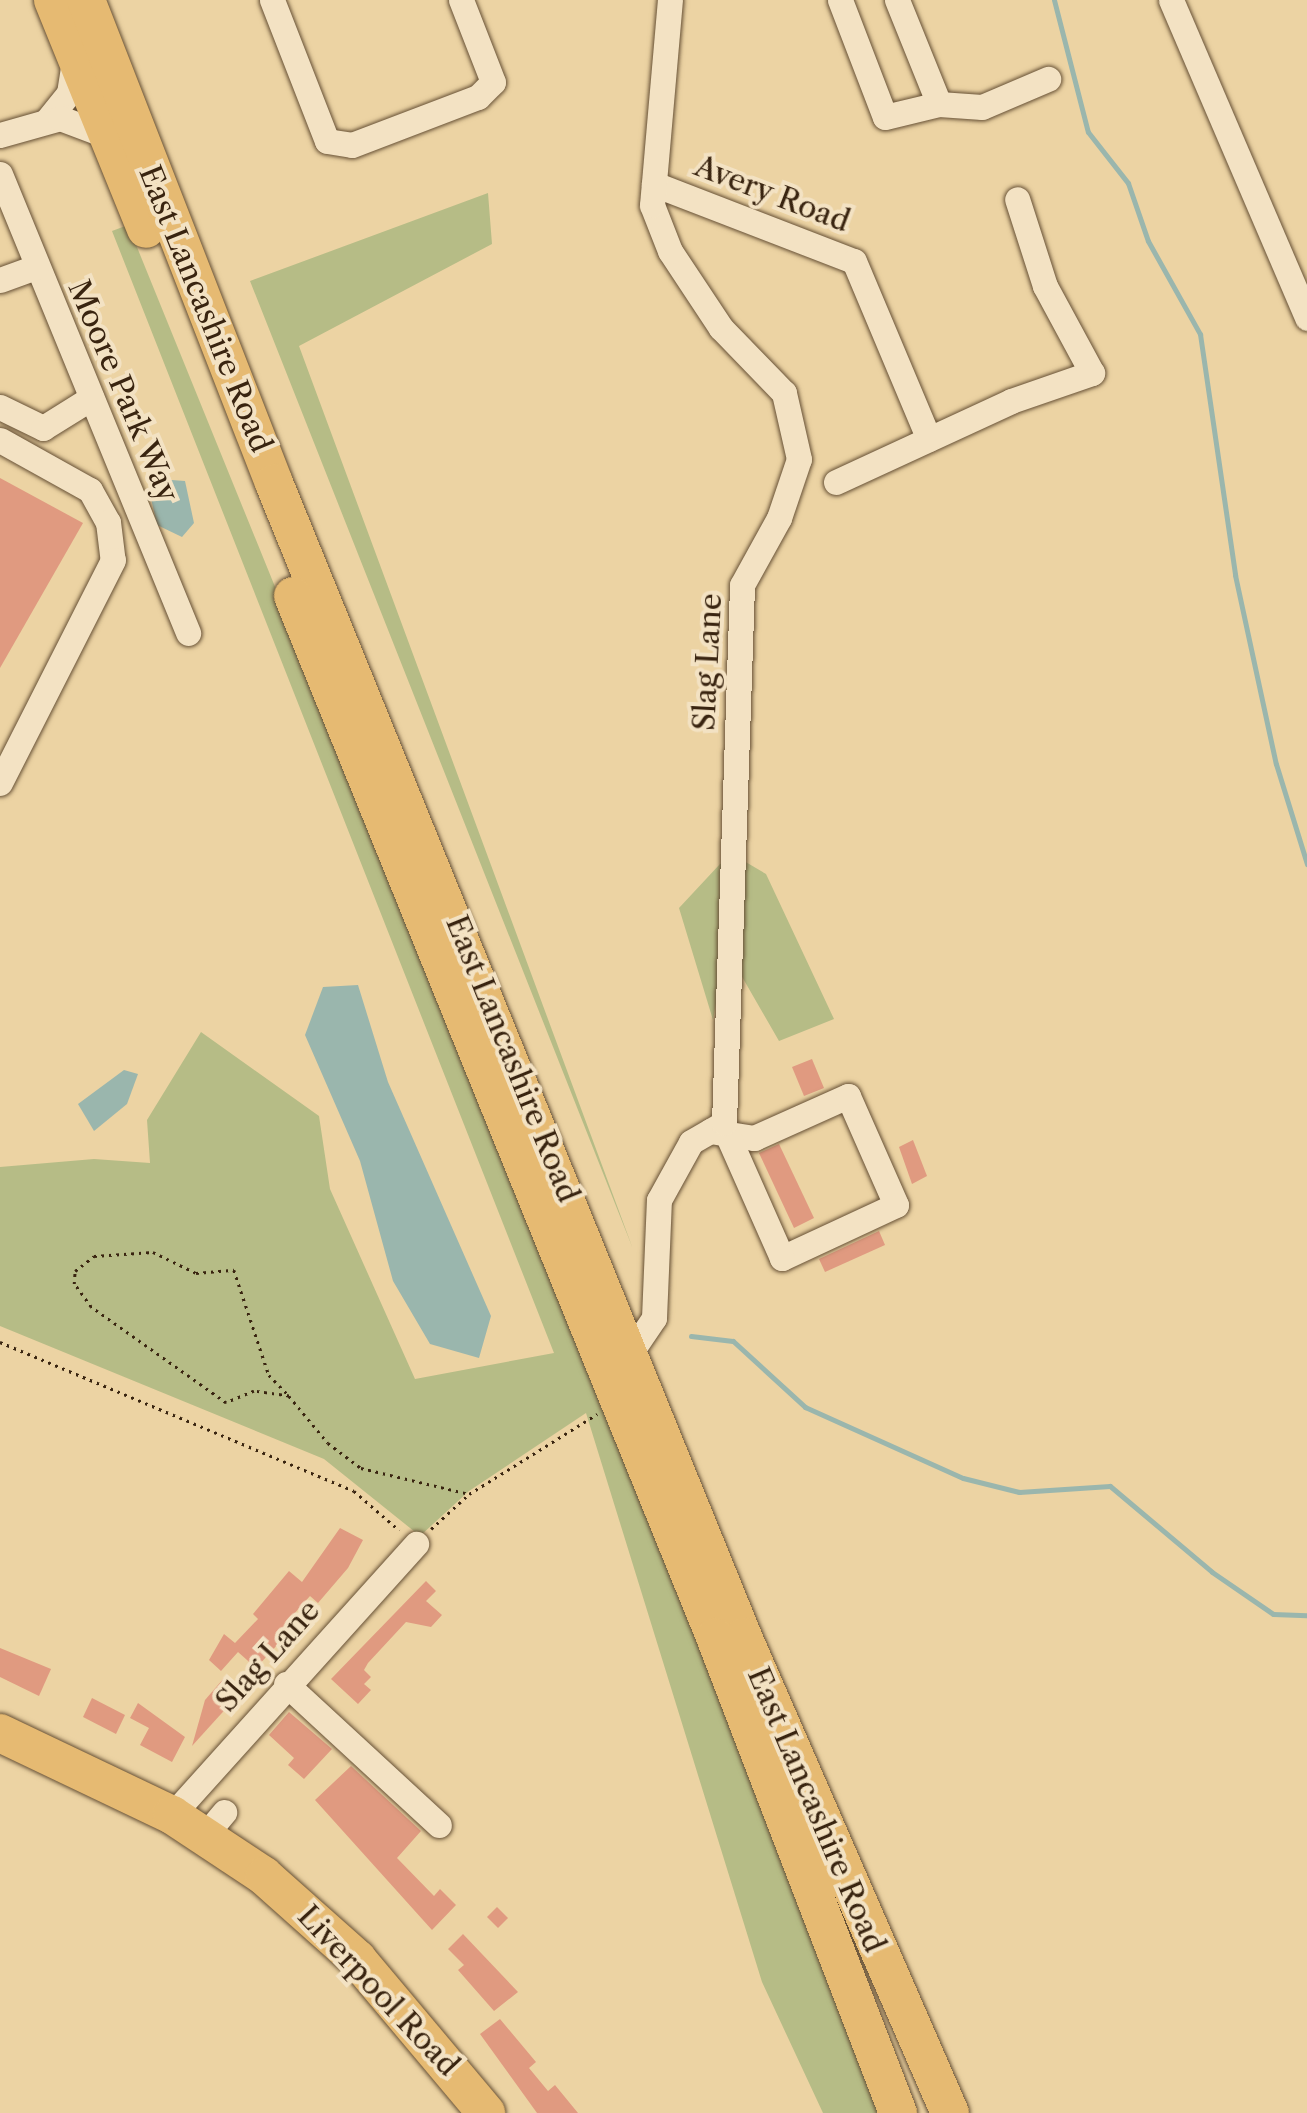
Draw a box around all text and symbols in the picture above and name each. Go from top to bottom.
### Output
street label: Avery Road [689,148,855,240]
street label: East Lancashire Road [131,160,279,458]
street label: Moore Park Way [60,274,186,508]
street label: Slag Lane [686,592,730,732]
street label: East Lancashire Road [438,910,586,1208]
street label: Slag Lane [209,1593,327,1719]
street label: East Lancashire Road [740,1662,892,1958]
street label: Liverpool Road [290,1898,466,2084]

